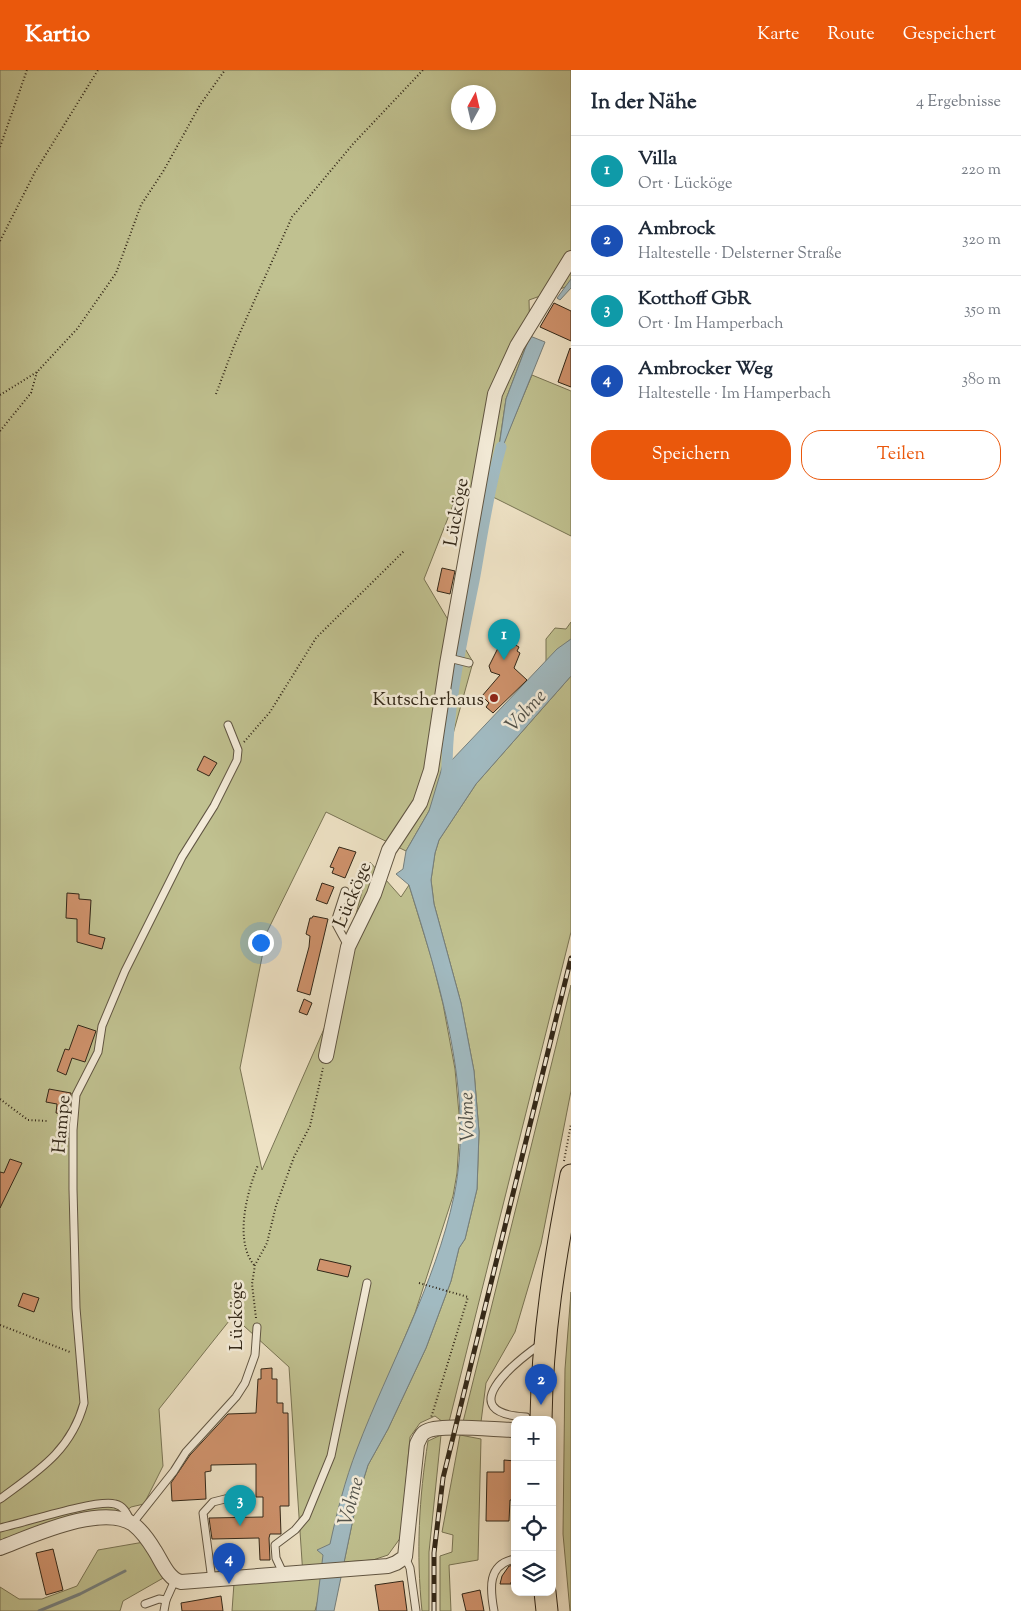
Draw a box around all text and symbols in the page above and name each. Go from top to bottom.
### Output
text: Kartio [25,18,90,52]
text: Karte [757,22,800,48]
text: Route [828,22,875,48]
text: Gespeichert [903,22,996,48]
north arrow [451,85,496,130]
text: In der Nähe [591,88,697,118]
text: 4 Ergebnisse [916,91,1001,114]
text: Villa [638,146,677,173]
text: 1 [604,159,610,182]
text: 220 m [961,159,1001,182]
text: Ort · Lücköge [638,173,732,196]
text: Ambrock [638,216,716,243]
text: 2 [603,229,611,252]
text: 320 m [962,229,1001,252]
text: Haltestelle · Delsterner Straße [638,243,842,266]
text: Kotthoff GbR [638,286,751,313]
text: 3 [604,299,610,322]
text: 350 m [964,299,1001,322]
text: Ort · Im Hamperbach [638,313,784,336]
text: Ambrocker Weg [638,356,773,383]
text: 4 [603,369,611,392]
text: 380 m [961,369,1001,392]
text: Haltestelle · Im Hamperbach [638,383,831,406]
button: Speichern [591,430,791,480]
button: Teilen [801,430,1001,480]
street label: Lücköge [438,476,477,549]
pin: 1 [488,619,520,660]
water label: Volme [499,684,554,740]
place label: Kutscherhaus [373,687,484,714]
marker: Kutscherhaus [488,692,500,704]
street label: Lücköge [327,858,379,932]
your location [248,930,274,956]
water label: Volme [453,1092,484,1142]
street label: Hampe [46,1094,79,1155]
street label: Lücköge [224,1281,251,1351]
pin: 2 [525,1364,557,1405]
map controls [511,1416,556,1596]
button: + [511,1416,556,1461]
button: − [511,1461,556,1506]
water label: Volme [332,1474,373,1529]
pin: 3 [224,1485,256,1526]
button: locate [511,1506,556,1551]
pin: 4 [213,1543,245,1584]
button: layers [511,1551,556,1596]

